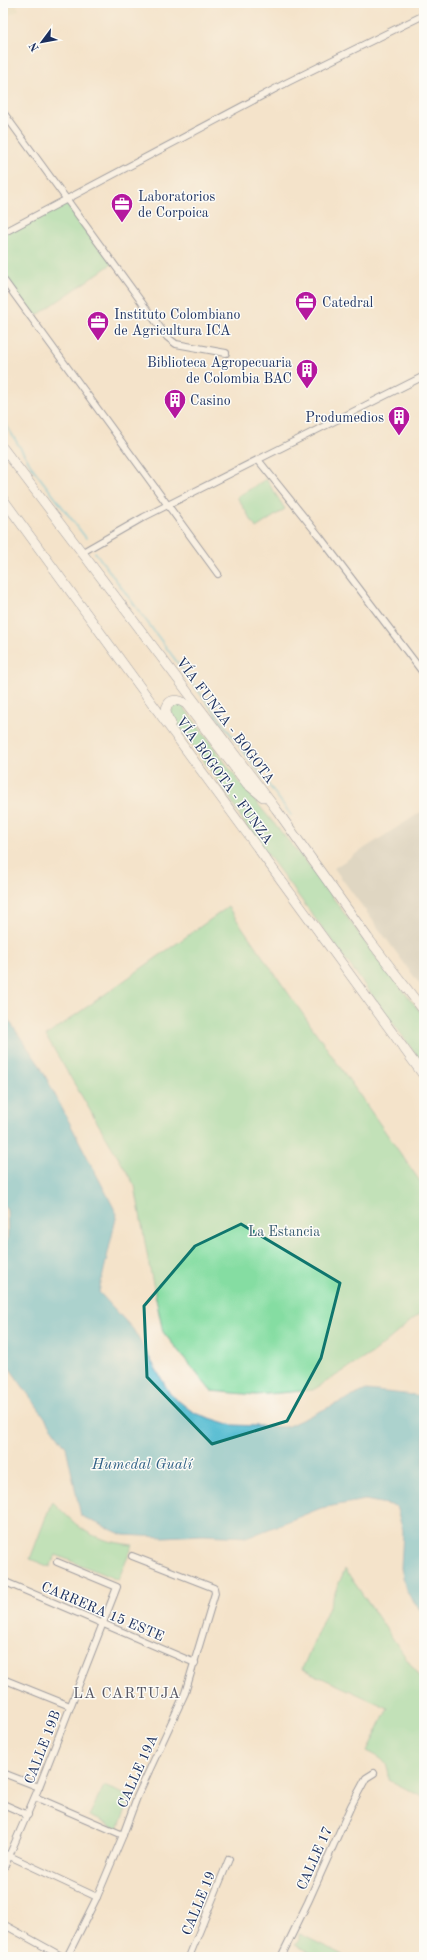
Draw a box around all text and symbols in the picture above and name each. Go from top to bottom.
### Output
north arrow [22,22,62,62]
text: N [28,40,42,53]
place label: Laboratorios de Corpoica [138,190,215,220]
office icon: Laboratorios de Corpoica [109,191,135,224]
office icon: Catedral [293,289,319,322]
place label: Catedral [322,296,374,310]
place label: Instituto Colombiano de Agricultura ICA [114,308,241,338]
office icon: Instituto Colombiano de Agricultura ICA [85,309,111,342]
place label: Biblioteca Agropecuaria de Colombia BAC [147,356,292,386]
building icon: Biblioteca Agropecuaria de Colombia BAC [294,357,320,390]
building icon: Casino [162,387,188,420]
place label: Casino [190,394,231,408]
building icon: Produmedios [386,404,412,437]
place label: Produmedios [305,411,384,425]
street label: VÍA FUNZA - BOGOTA [173,653,280,786]
street label: VÍA BOGOTA - FUNZA [173,712,278,847]
park label: La Estancia [248,1225,320,1239]
water label: Humedal Gualí [91,1458,193,1473]
street label: CARRERA 15 ESTE [39,1580,166,1644]
district label: LA CARTUJA [73,1687,181,1702]
street label: CALLE 19B [22,1709,63,1786]
street label: CALLE 19A [116,1732,160,1810]
street label: CALLE 17 [295,1825,335,1892]
street label: CALLE 19 [180,1869,218,1937]

